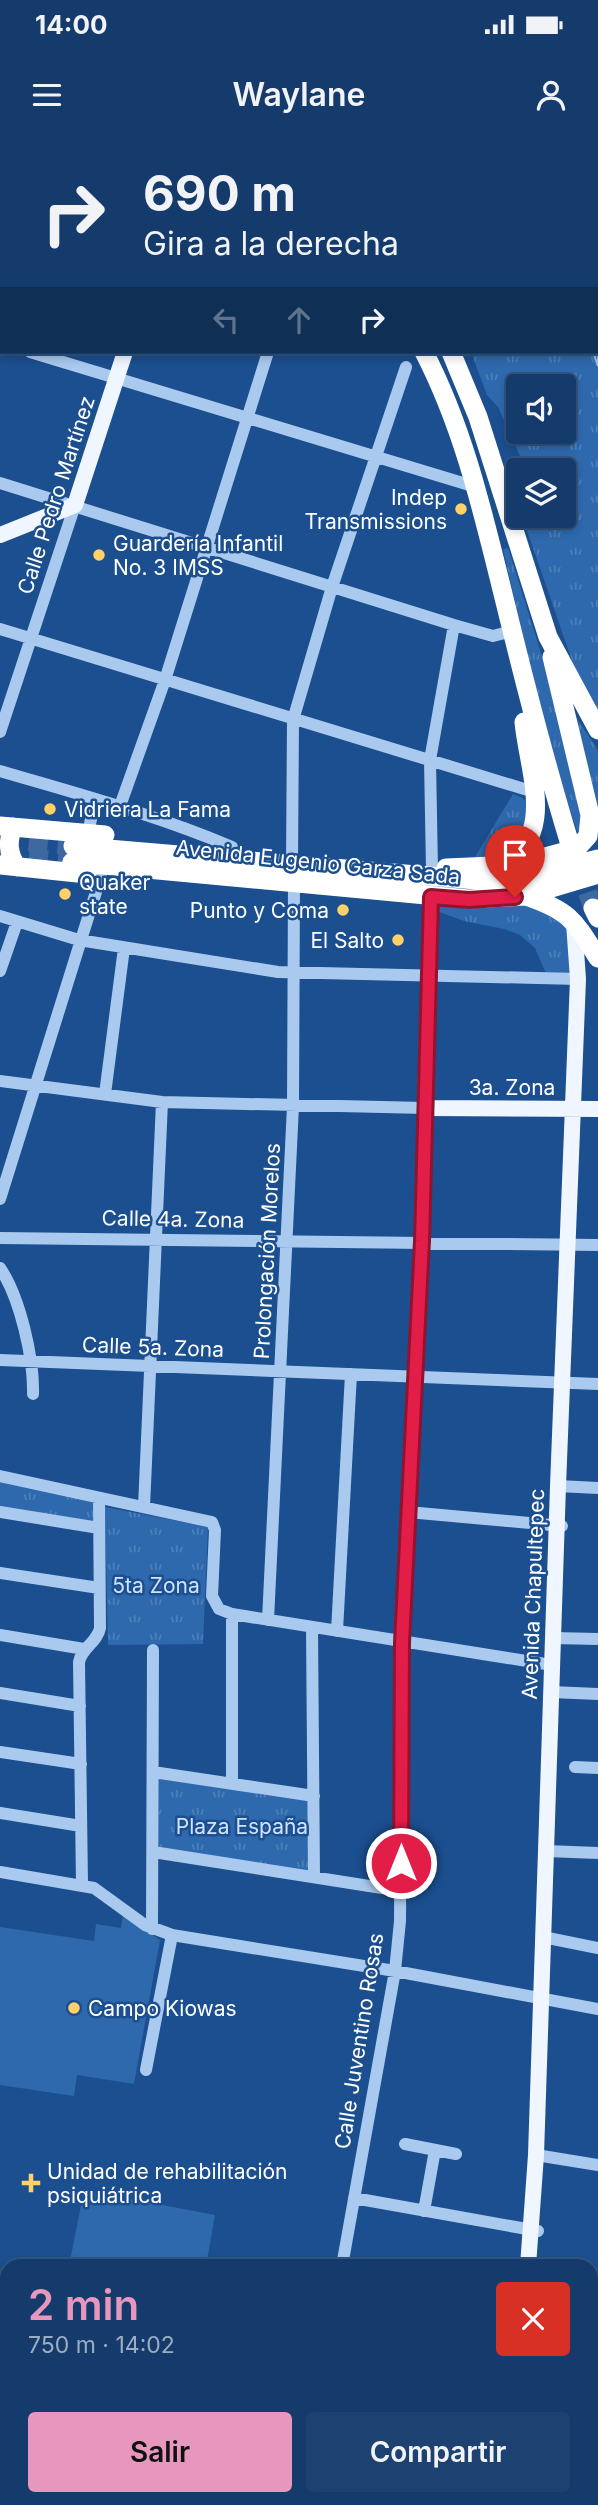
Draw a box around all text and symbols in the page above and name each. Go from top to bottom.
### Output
text: 14:00 [35,9,108,40]
text: Waylane [233,75,365,114]
icon: menu [28,76,66,114]
icon: person [532,76,570,114]
text: 690 m [143,164,296,223]
icon: right [28,168,119,259]
text: Gira a la derecha [143,224,399,263]
icon: left [207,301,245,339]
icon: ahead [280,301,318,339]
icon: right [353,301,391,339]
map controls [506,374,576,528]
button: sound [506,374,576,444]
street label: Calle Pedro Martínez [12,393,100,597]
button: layers [506,458,576,528]
place label: Indep Transmissions [305,485,447,534]
marker: Indep Transmissions [453,501,469,517]
place label: Guardería Infantil No. 3 IMSS [113,531,283,580]
marker: Guardería Infantil No. 3 IMSS [91,547,107,563]
place label: Vidriera La Fama [64,797,231,822]
marker: Vidriera La Fama [42,801,58,817]
pin [485,825,545,897]
street label: Avenida Eugenio Garza Sada [175,835,461,889]
icon: arrive [496,836,534,874]
place label: Quaker state [79,870,151,919]
marker: Quaker state [57,886,73,902]
place label: Punto y Coma [190,898,329,923]
marker: Punto y Coma [335,902,351,918]
place label: El Salto [310,928,384,953]
marker: El Salto [390,932,406,948]
street label: 3a. Zona [469,1075,555,1100]
street label: Prolongación Morelos [249,1142,285,1360]
street label: Calle 4a. Zona [101,1205,245,1233]
street label: Calle 5a. Zona [82,1332,224,1362]
street label: Avenida Chapultepec [517,1488,549,1700]
park label: 5ta Zona [112,1573,200,1598]
park label: Plaza España [176,1814,308,1839]
position arrow [364,1826,438,1900]
street label: Calle Juventino Rosas [330,1931,388,2151]
place label: Campo Kiowas [88,1996,237,2021]
marker: Campo Kiowas [66,2000,82,2016]
place label: Unidad de rehabilitación psiquiátrica [47,2159,288,2208]
marker: Unidad de rehabilitación psiquiátrica [21,2173,41,2193]
text: 2 min [28,2279,139,2330]
button: close [496,2282,570,2356]
text: 750 m · 14:02 [28,2331,175,2359]
button: Salir [28,2412,292,2492]
button: Compartir [306,2412,570,2492]

